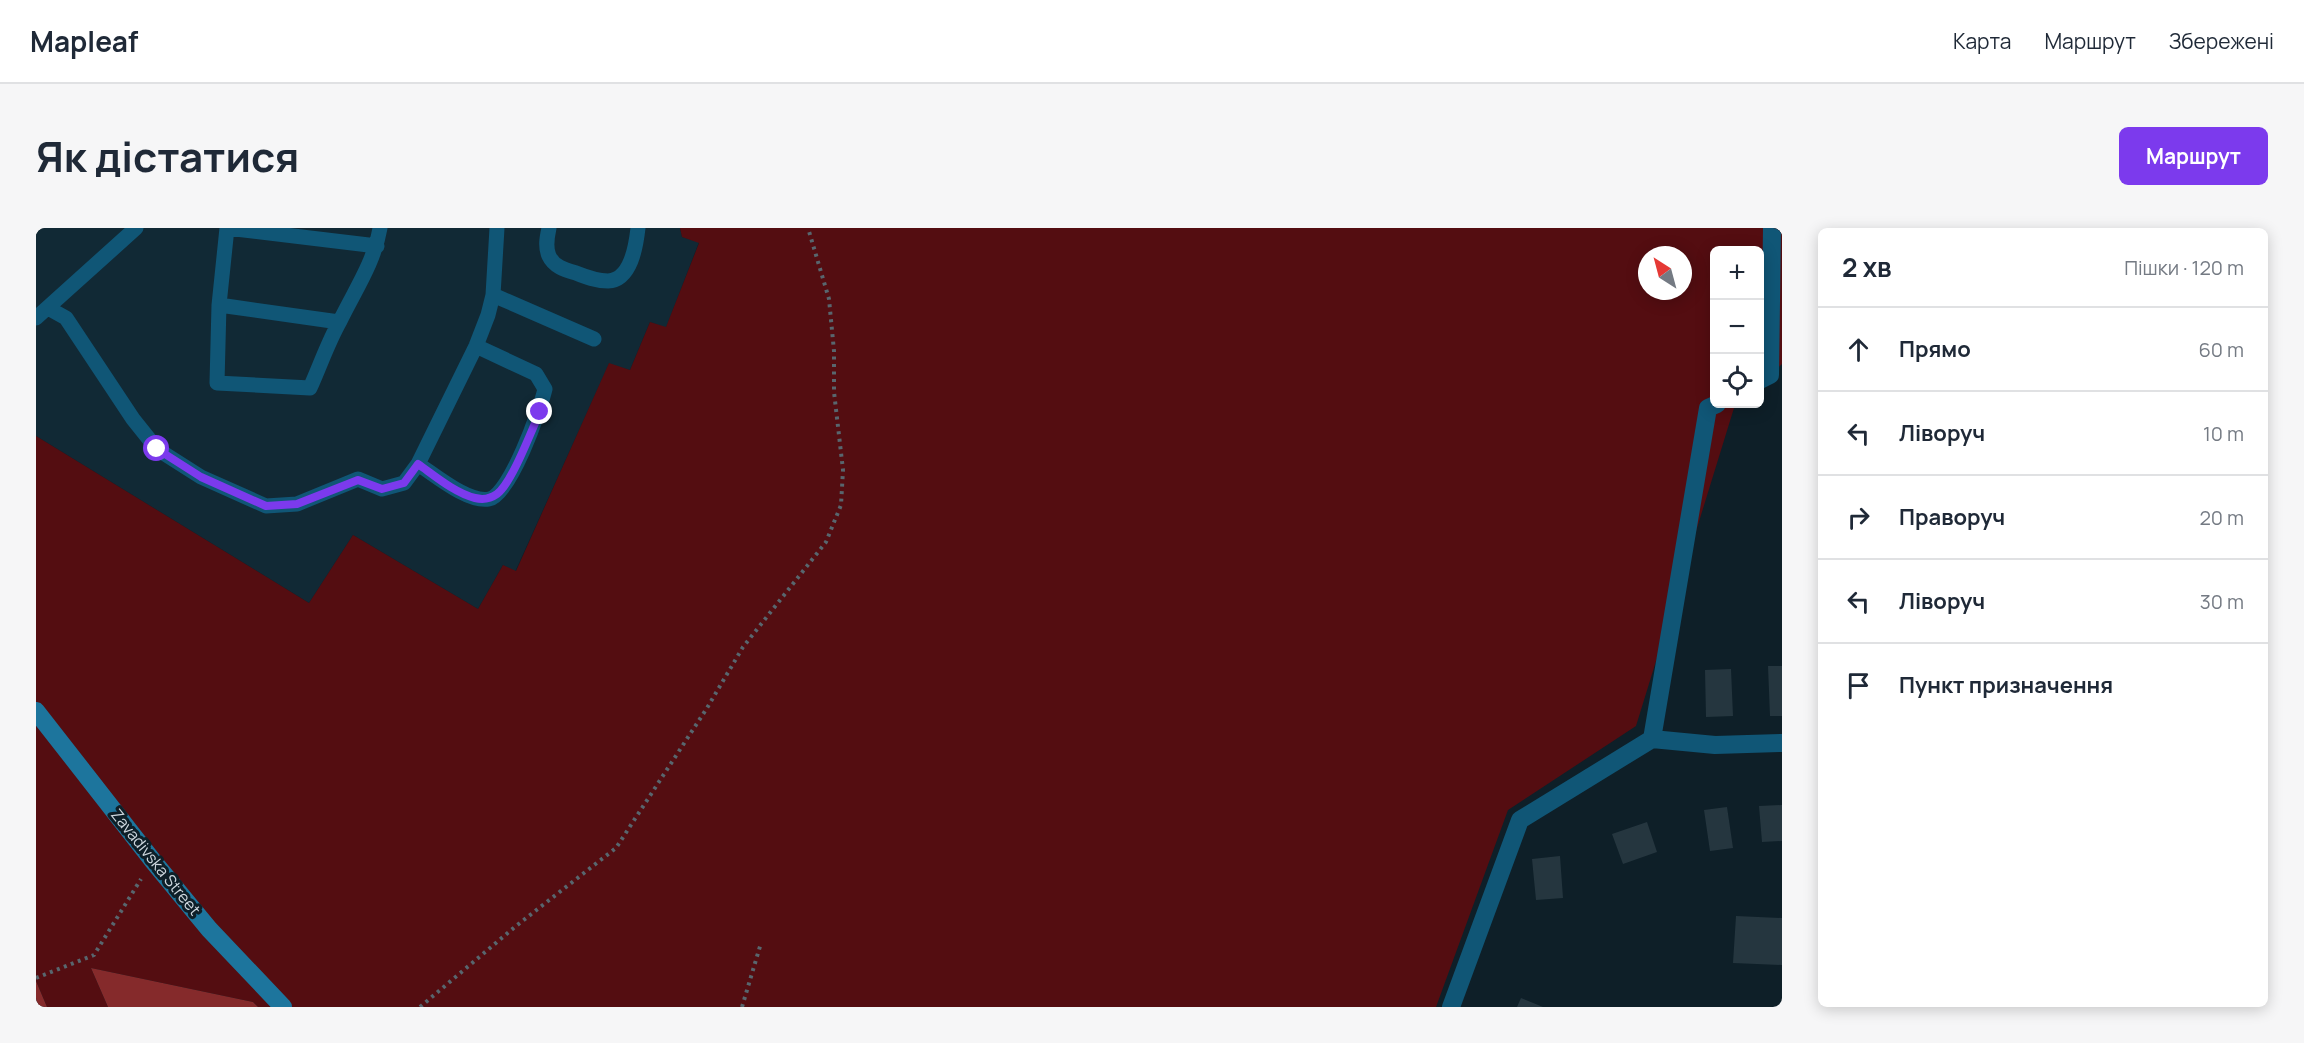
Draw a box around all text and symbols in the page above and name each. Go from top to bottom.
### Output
text: Mapleaf [30,22,138,60]
text: Карта [1953,27,2011,55]
text: Маршрут [2044,27,2136,55]
text: Збережені [2169,27,2274,55]
text: Як дістатися [36,127,299,185]
button: Маршрут [2119,127,2268,185]
north arrow [1638,246,1692,300]
map controls [1710,246,1764,408]
button: + [1710,246,1764,300]
text: 2 хв [1842,249,1892,285]
text: Пішки · 120 m [2124,254,2244,281]
button: − [1710,300,1764,354]
icon: ahead [1842,333,1875,366]
text: Прямо [1899,334,1971,364]
text: 60 m [2198,336,2244,363]
button: locate [1710,354,1764,408]
route end [526,398,552,424]
icon: left [1842,417,1875,450]
text: Ліворуч [1899,418,1985,448]
text: 10 m [2203,420,2244,447]
route start [143,435,169,461]
icon: right [1842,501,1875,534]
text: Праворуч [1899,502,2005,532]
text: 20 m [2199,504,2244,531]
icon: left [1842,585,1875,618]
text: Ліворуч [1899,586,1985,616]
text: 30 m [2200,588,2244,615]
icon: arrive [1842,669,1875,702]
text: Пункт призначення [1899,670,2113,700]
street label: Zavadivska Street [106,804,206,920]

